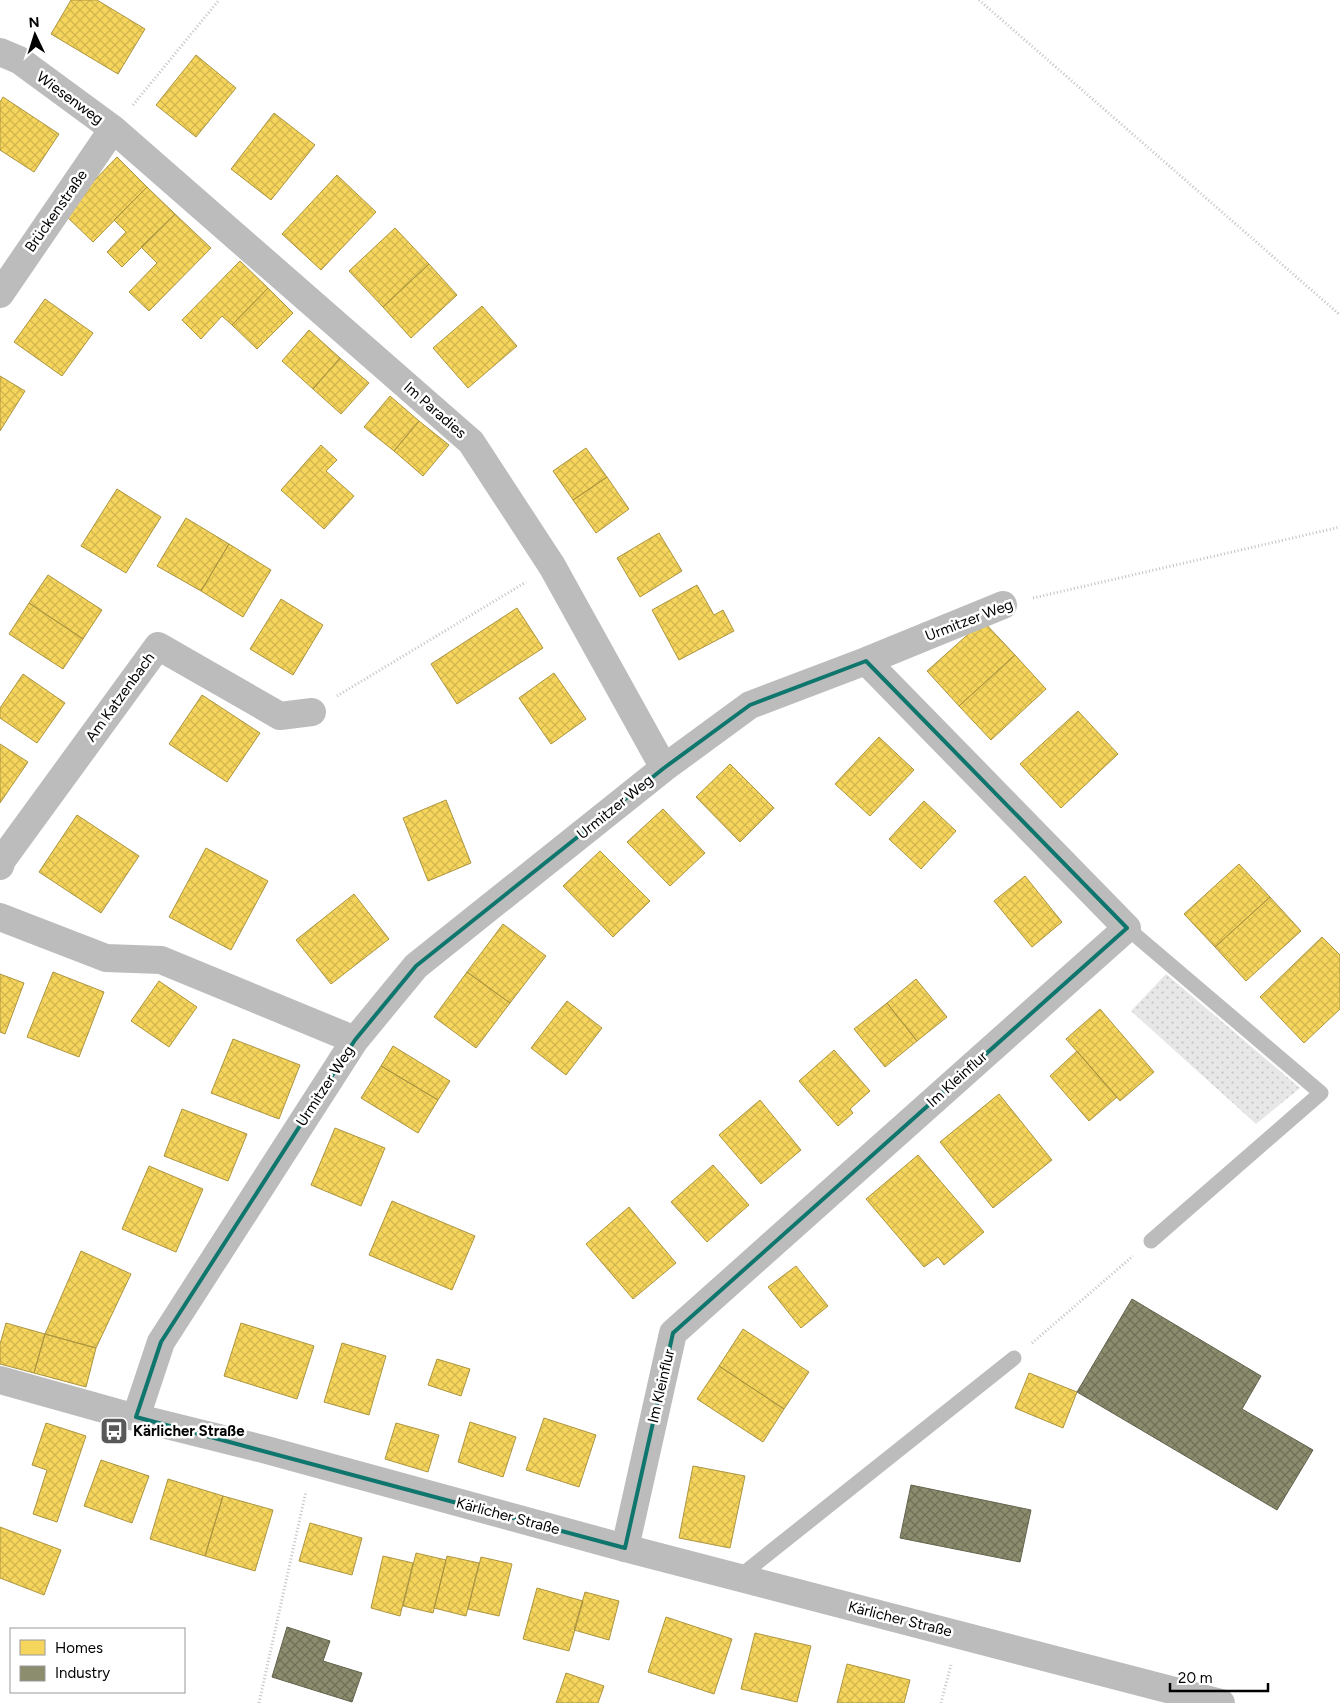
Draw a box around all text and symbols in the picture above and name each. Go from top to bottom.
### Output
north arrow [10,10,60,60]
text: N [28,14,40,31]
street label: Wiesenweg [33,68,107,128]
street label: Brückenstraße [21,166,91,256]
street label: Im Paradies [400,378,470,442]
street label: Urmitzer Weg [922,595,1016,645]
street label: Am Katzenbach [82,649,158,745]
street label: Urmitzer Weg [573,771,657,843]
street label: Urmitzer Weg [292,1042,358,1130]
street label: Im Kleinflur [923,1047,991,1111]
street label: Im Kleinflur [644,1347,678,1425]
bus stop icon: Kärlicher Straße [99,1416,129,1446]
place label: Kärlicher Straße [133,1422,245,1440]
street label: Kärlicher Straße [454,1494,562,1538]
street label: Kärlicher Straße [846,1597,954,1641]
legend [10,1628,185,1693]
text: Homes [55,1639,103,1657]
scale bar [1170,1660,1268,1692]
text: Industry [55,1664,110,1682]
text: 20 m [1178,1669,1212,1687]

